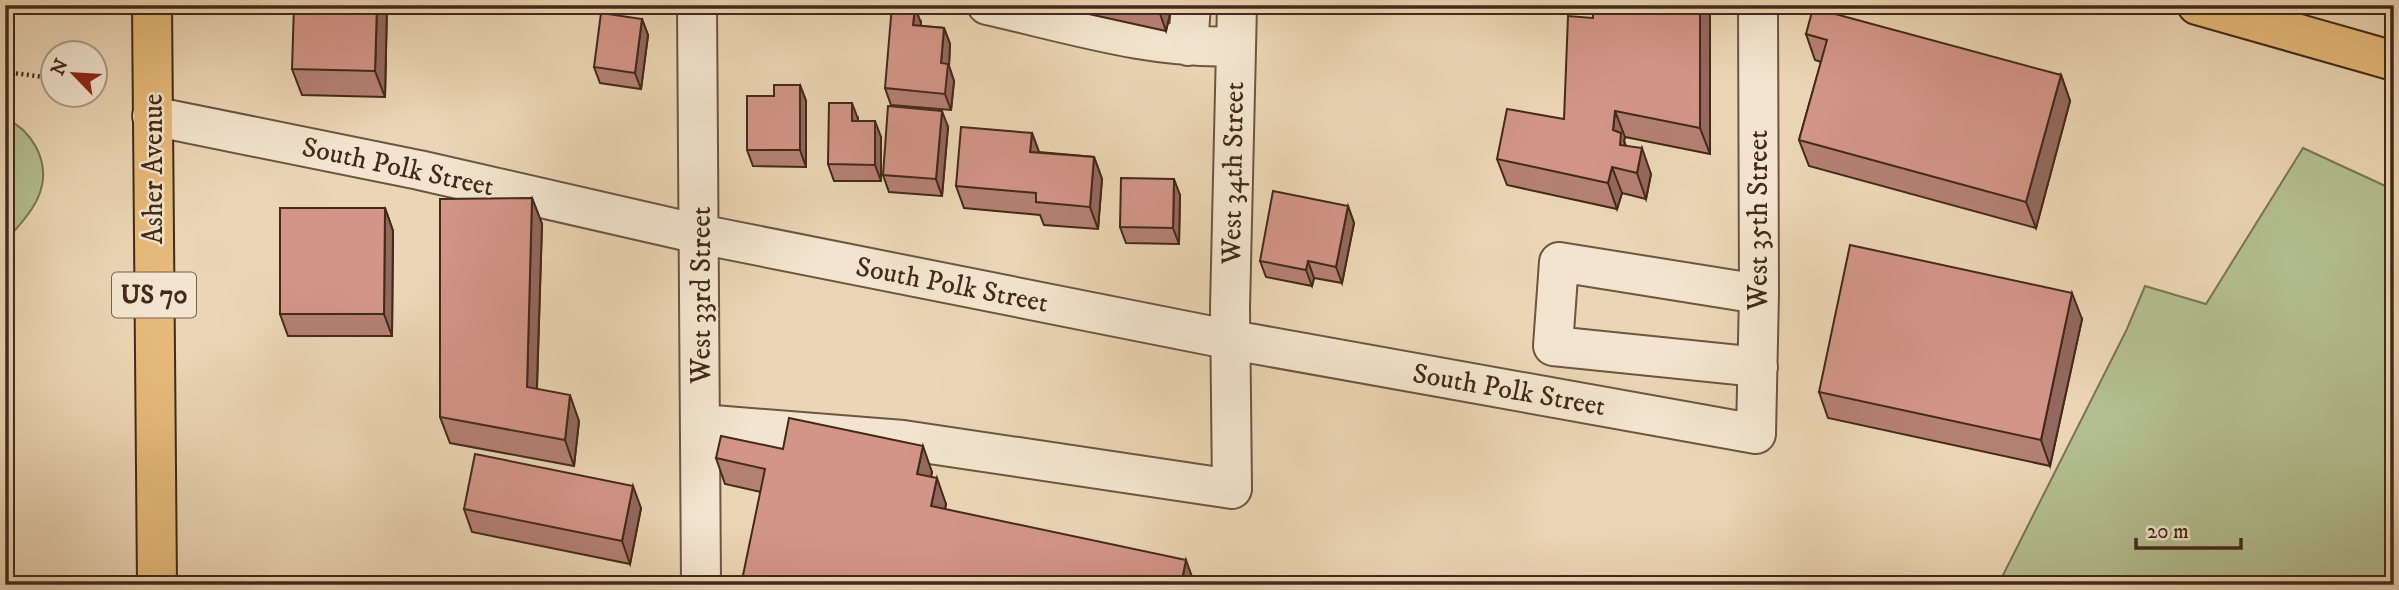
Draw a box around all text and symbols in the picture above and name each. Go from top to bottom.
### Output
north arrow [38,38,108,108]
text: N [46,55,74,79]
street label: West 34th Street [1214,81,1252,266]
street label: Asher Avenue [136,94,171,244]
street label: South Polk Street [299,130,497,204]
street label: West 35th Street [1741,130,1776,311]
street label: West 33rd Street [684,206,719,385]
street label: South Polk Street [853,249,1051,321]
road number: US 70 [112,272,196,318]
street label: South Polk Street [1410,356,1608,424]
scale bar [2136,506,2242,550]
text: 20 m [2147,519,2189,545]

